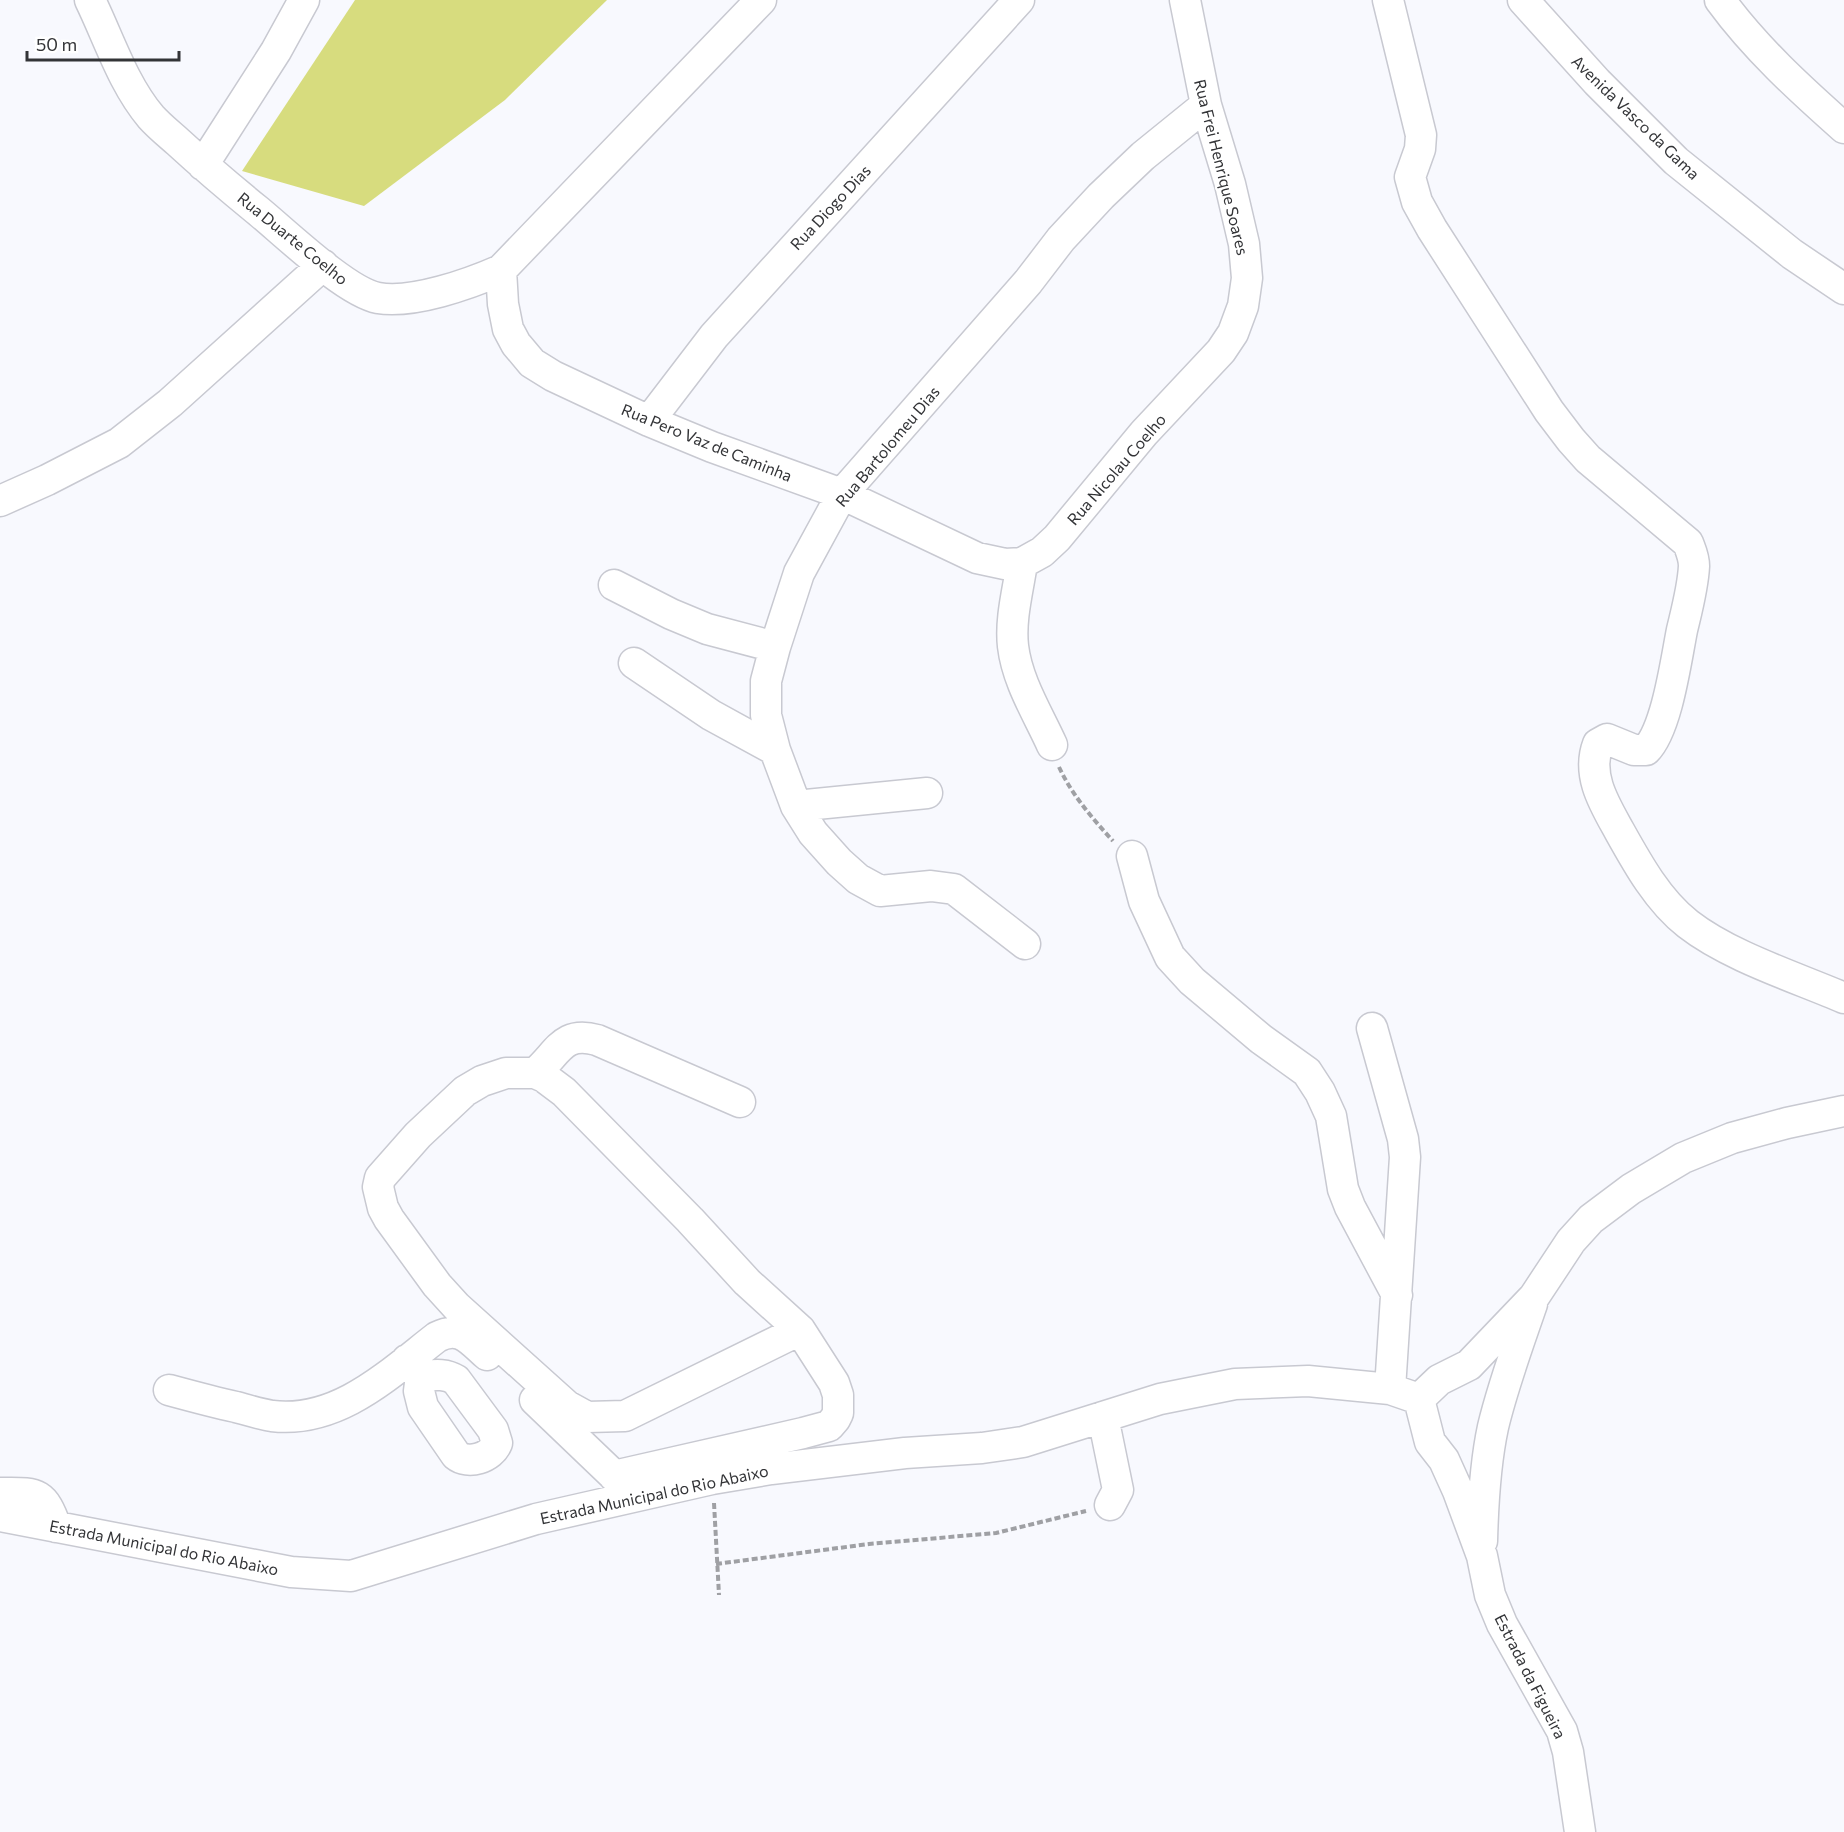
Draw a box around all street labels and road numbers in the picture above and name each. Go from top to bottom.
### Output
street label: Avenida Vasco da Gama [1568,51,1704,183]
street label: Rua Frei Henrique Soares [1191,77,1253,257]
street label: Rua Diogo Dias [786,161,874,253]
street label: Rua Duarte Coelho [234,188,352,288]
street label: Rua Bartolomeu Dias [831,382,943,510]
street label: Rua Pero Vaz de Caminha [619,399,795,485]
street label: Rua Nicolau Coelho [1063,410,1169,528]
street label: Estrada Municipal do Rio Abaixo [538,1460,770,1528]
street label: Estrada Municipal do Rio Abaixo [48,1515,280,1579]
street label: Estrada da Figueira [1491,1611,1571,1741]

